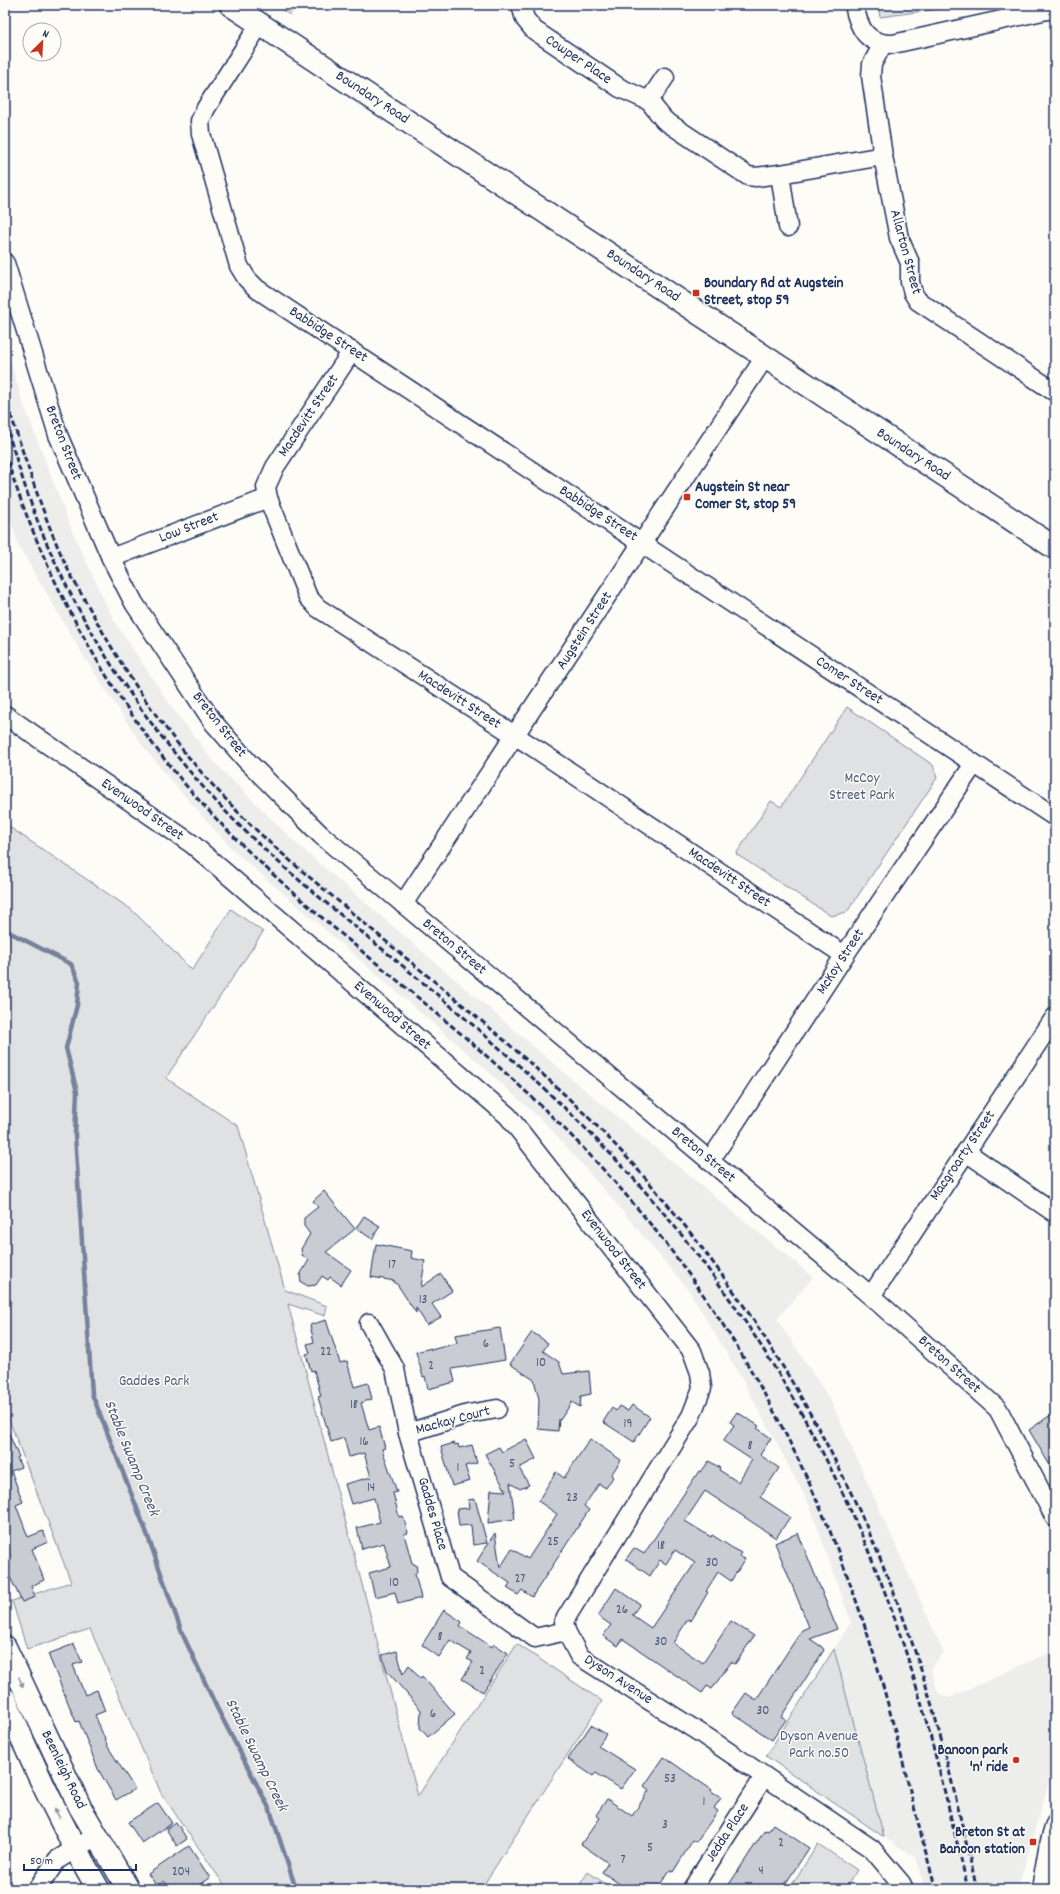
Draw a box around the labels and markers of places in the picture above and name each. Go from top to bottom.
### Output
place label: Boundary Rd at Augstein Street, stop 59 [704,273,844,312]
marker: Boundary Rd at Augstein Street, stop 59 [691,288,701,298]
place label: Augstein St near Comer St, stop 59 [695,477,796,516]
marker: Augstein St near Comer St, stop 59 [682,492,692,502]
place label: Banoon park 'n' ride [938,1740,1008,1779]
marker: Banoon park 'n' ride [1011,1755,1021,1765]
place label: Breton St at Banoon station [939,1822,1025,1861]
marker: Breton St at Banoon station [1028,1837,1038,1847]

